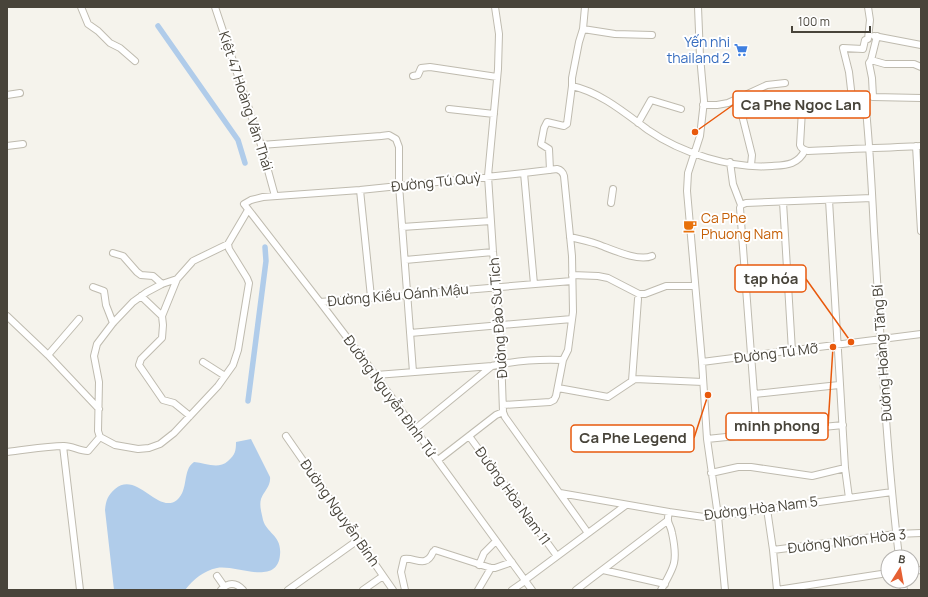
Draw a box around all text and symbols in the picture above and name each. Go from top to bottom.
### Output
scale bar [792,8,870,34]
text: 100 m [798,13,830,30]
street label: Kiệt 47 Hoàng Văn Thái [215,29,278,173]
place label: Yến nhi thailand 2 [667,32,730,67]
supermarket icon: Yến nhi thailand 2 [733,42,749,58]
callout: Ca Phe Ngoc Lan [733,91,870,118]
text: Ca Phe Ngoc Lan [741,94,861,115]
street label: Đường Tú Quỳ [390,167,482,196]
place label: Ca Phe Phuong Nam [701,208,783,243]
cafe icon: Ca Phe Phuong Nam [682,218,698,234]
street label: Đường Đào Sư Tích [484,257,511,379]
callout: tạp hóa [735,265,806,292]
text: tạp hóa [744,268,798,289]
street label: Đường Kiều Oánh Mậu [327,279,469,310]
street label: Đường Hoàng Tăng Bí [867,284,896,422]
street label: Đường Nguyễn Đình Tứ [340,331,441,461]
street label: Đường Tú Mỡ [733,338,819,367]
callout: minh phong [726,413,828,440]
text: minh phong [734,415,820,436]
callout: Ca Phe Legend [571,425,694,452]
text: Ca Phe Legend [579,427,687,448]
street label: Đường Hòa Nam 11 [471,443,555,549]
street label: Đường Nguyễn Bính [296,455,384,570]
street label: Đường Hòa Nam 5 [703,491,819,524]
street label: Đường Nhơn Hòa 3 [787,524,907,557]
north arrow [880,549,920,589]
text: B [897,551,907,567]

